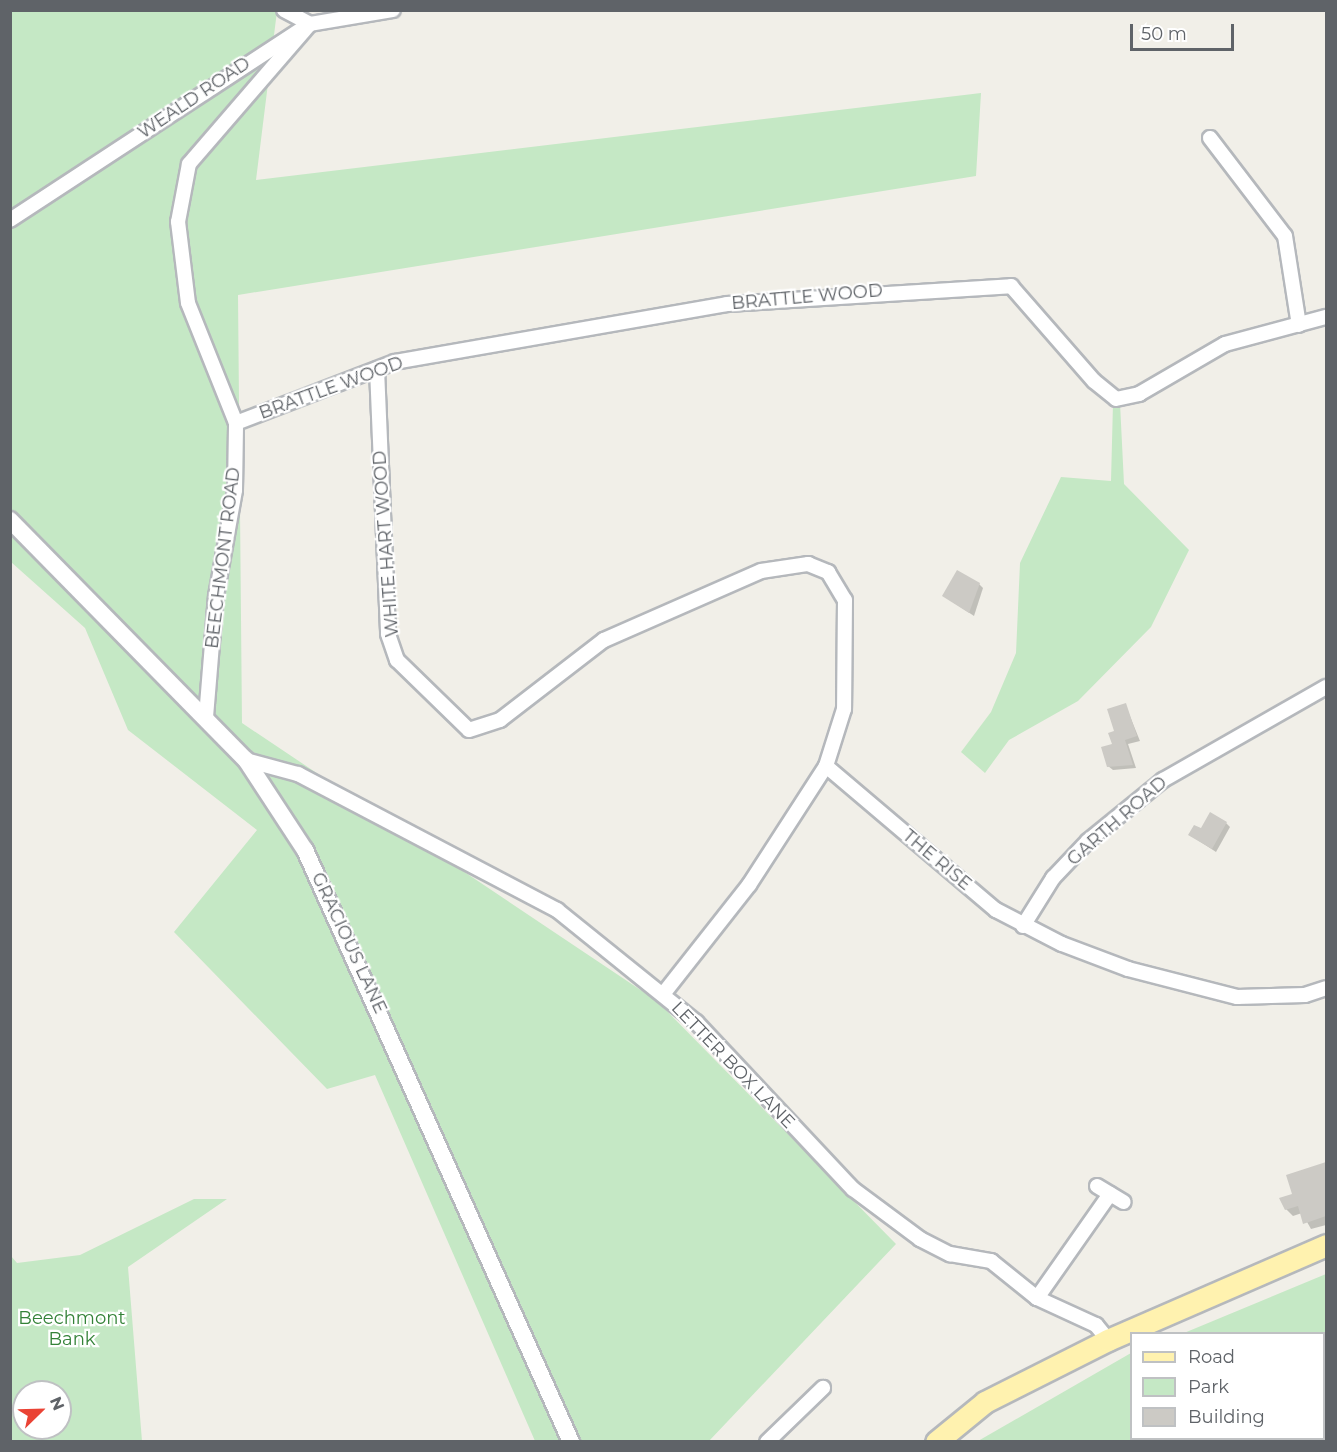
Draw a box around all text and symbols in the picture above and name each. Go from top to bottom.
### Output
scale bar [1133,12,1236,50]
text: 50 m [1141,23,1187,45]
street label: WEALD ROAD [134,53,254,143]
street label: BRATTLE WOOD [730,280,884,314]
street label: BRATTLE WOOD [256,352,406,424]
street label: WHITE HART WOOD [369,450,403,638]
street label: BEECHMONT ROAD [201,466,245,650]
street label: GARTH ROAD [1063,772,1171,870]
street label: THE RISE [898,825,976,895]
street label: GRACIOUS LANE [307,869,391,1017]
street label: LETTER BOX LANE [667,997,799,1133]
park label: Beechmont Bank [18,1308,126,1350]
legend [1130,1332,1325,1440]
text: Road [1188,1346,1235,1368]
text: Park [1188,1376,1229,1398]
north arrow [12,1380,72,1440]
text: N [46,1394,68,1413]
text: Building [1188,1406,1265,1428]

